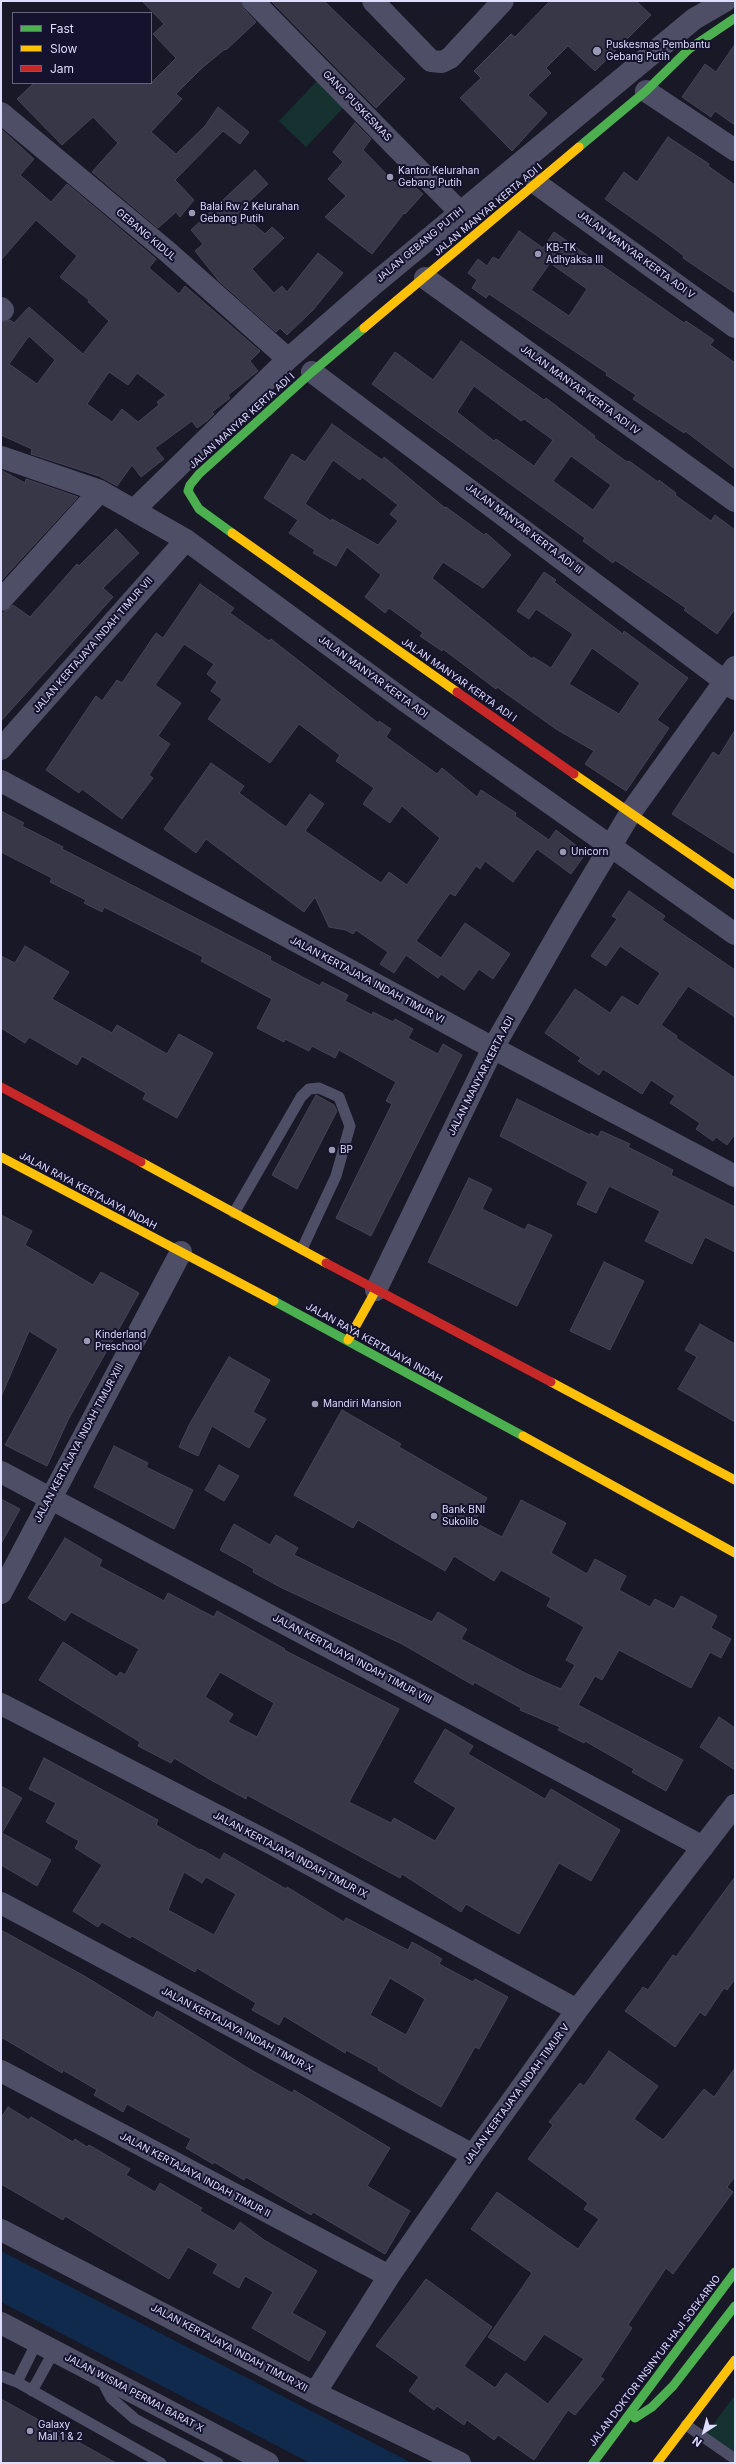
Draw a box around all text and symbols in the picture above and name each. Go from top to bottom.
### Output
legend [12,12,152,84]
text: Fast [50,21,74,36]
place label: Puskesmas Pembantu Gebang Putih [606,39,710,62]
text: Slow [50,41,77,56]
marker: Puskesmas Pembantu Gebang Putih [591,45,603,57]
text: Jam [50,61,74,76]
street label: GANG PUSKESMAS [320,68,394,144]
street label: JALAN MANYAR KERTA ADI I [431,161,545,259]
place label: Kantor Kelurahan Gebang Putih [398,165,479,188]
marker: Kantor Kelurahan Gebang Putih [385,172,395,182]
place label: Balai Rw 2 Kelurahan Gebang Putih [200,201,299,224]
street label: JALAN GEBANG PUTIH [374,205,466,285]
street label: GEBANG KIDUL [114,206,178,264]
marker: Balai Rw 2 Kelurahan Gebang Putih [187,208,197,218]
street label: JALAN MANYAR KERTA ADI V [575,208,697,302]
place label: KB-TK Adhyaksa III [546,242,603,266]
marker: KB-TK Adhyaksa III [533,249,543,259]
street label: JALAN MANYAR KERTA ADI IV [518,343,642,437]
street label: JALAN MANYAR KERTA ADI I [187,370,297,472]
street label: JALAN MANYAR KERTA ADI III [463,481,585,577]
street label: JALAN KERTAJAYA INDAH TIMUR VII [31,575,155,715]
street label: JALAN MANYAR KERTA ADI [316,633,430,721]
street label: JALAN MANYAR KERTA ADI I [399,636,519,724]
place label: Unicorn [571,846,608,858]
marker: Unicorn [558,847,568,857]
street label: JALAN KERTAJAYA INDAH TIMUR VI [288,934,446,1026]
street label: JALAN MANYAR KERTA ADI [446,1014,516,1138]
place label: BP [340,1144,353,1156]
marker: BP [327,1145,337,1155]
street label: JALAN RAYA KERTAJAYA INDAH [17,1150,159,1232]
street label: JALAN RAYA KERTAJAYA INDAH [304,1300,444,1386]
place label: Kinderland Preschool [95,1329,146,1352]
marker: Kinderland Preschool [82,1336,92,1346]
street label: JALAN KERTAJAYA INDAH TIMUR XIII [32,1361,126,1525]
place label: Mandiri Mansion [323,1398,401,1410]
marker: Mandiri Mansion [310,1399,320,1409]
place label: Bank BNI Sukolilo [442,1504,485,1528]
marker: Bank BNI Sukolilo [429,1511,439,1521]
street label: JALAN KERTAJAYA INDAH TIMUR VIII [270,1612,434,1706]
street label: JALAN KERTAJAYA INDAH TIMUR IX [211,1809,369,1901]
street label: JALAN KERTAJAYA INDAH TIMUR X [159,1985,315,2075]
street label: JALAN KERTAJAYA INDAH TIMUR V [462,2022,572,2166]
street label: JALAN KERTAJAYA INDAH TIMUR II [118,2130,272,2220]
street label: JALAN DOKTOR INSINYUR HAJI SOEKARNO [587,2273,723,2449]
street label: JALAN KERTAJAYA INDAH TIMUR XII [149,2301,309,2395]
street label: JALAN WISMA PERMAI BARAT X [63,2351,205,2435]
north arrow [684,2412,724,2452]
place label: Galaxy Mall 1 & 2 [38,2419,83,2442]
marker: Galaxy Mall 1 & 2 [25,2426,35,2436]

